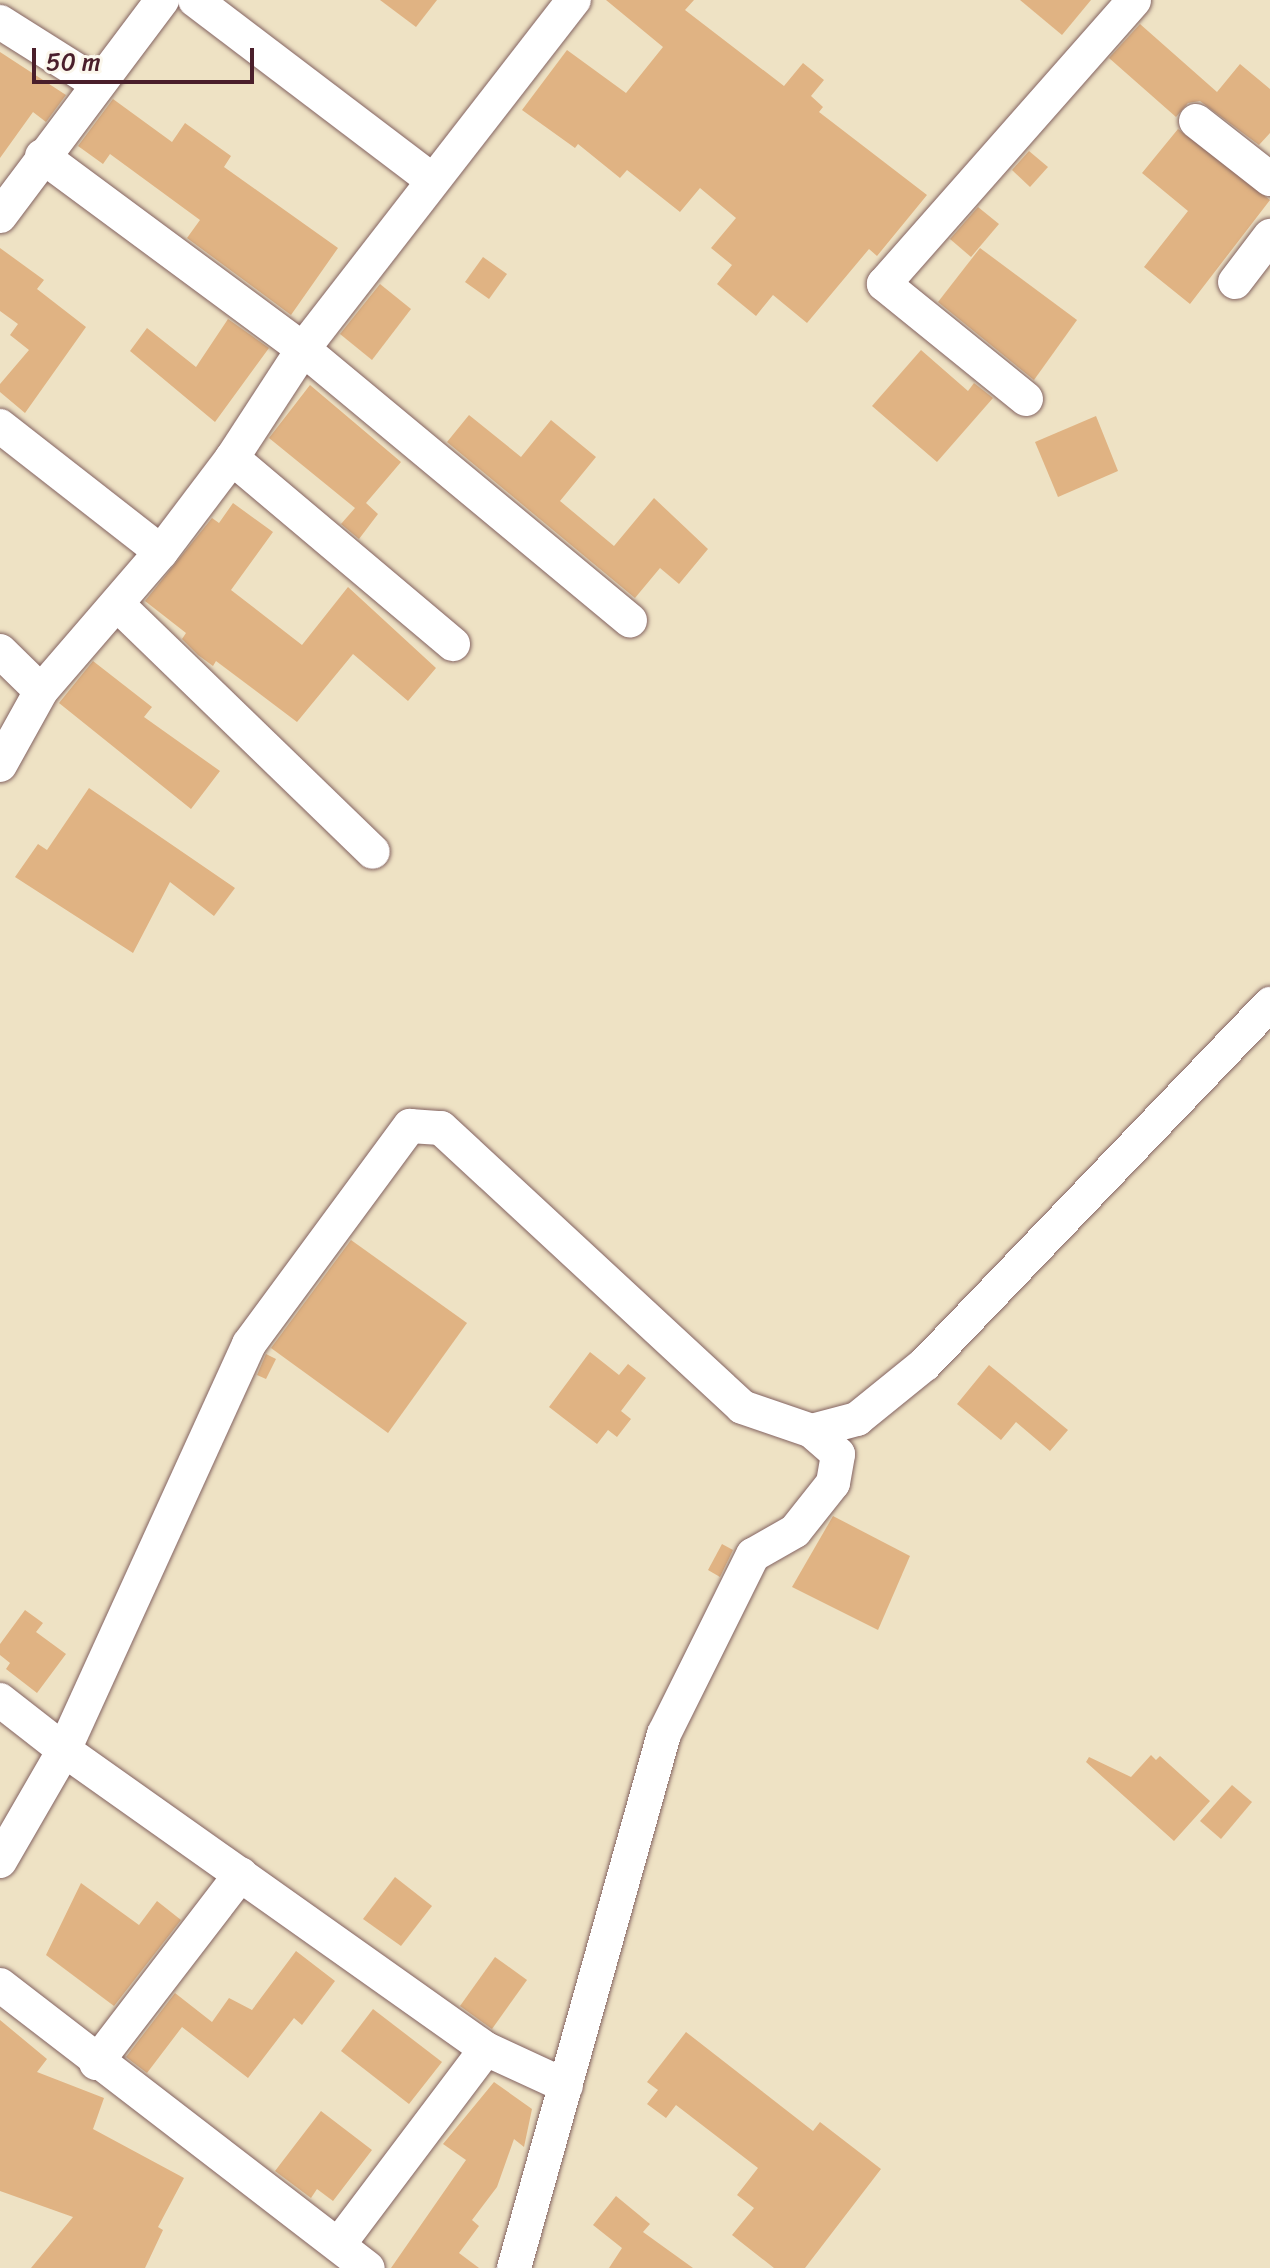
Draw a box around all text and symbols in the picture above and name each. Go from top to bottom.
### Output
scale bar [36,32,258,82]
text: 50 m [46,41,101,83]

